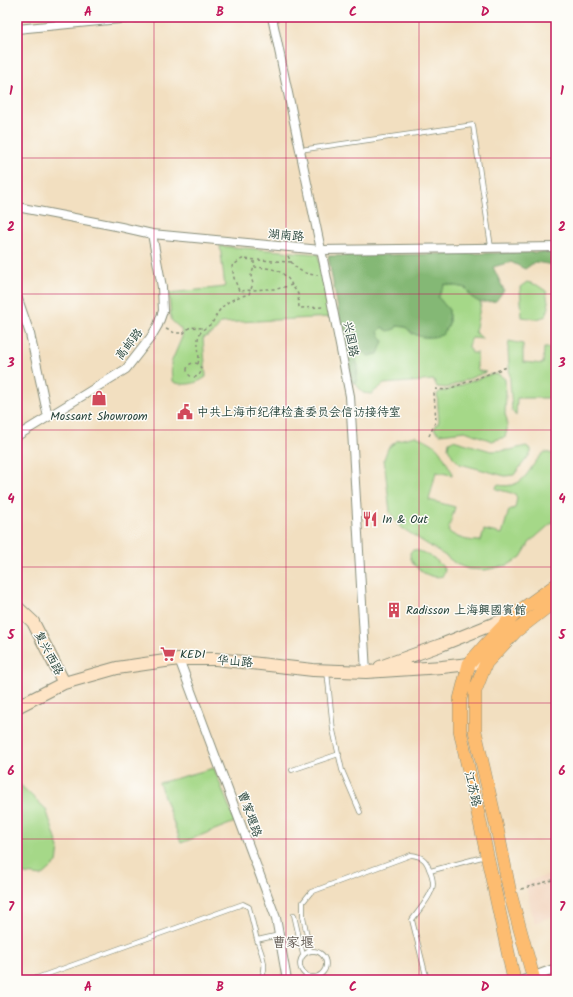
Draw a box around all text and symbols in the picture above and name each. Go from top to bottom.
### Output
text: A [84,2,92,23]
text: B [216,2,224,23]
text: C [349,2,357,23]
text: D [481,2,490,23]
text: 1 [9,81,13,102]
text: 1 [560,81,564,102]
text: 2 [7,217,15,238]
text: 2 [558,217,566,238]
street label: 湖南路 [267,224,305,247]
street label: 兴国路 [338,320,363,359]
street label: 高邮路 [111,324,148,364]
text: 3 [6,353,15,374]
text: 3 [557,353,566,374]
shop icon: Mossant Showroom [90,389,108,407]
public building icon: 中共上海市纪律检查委员会信访接待室 [176,403,194,421]
place label: 中共上海市纪律检查委员会信访接待室 [197,403,401,422]
place label: Mossant Showroom [50,407,148,426]
text: 4 [7,489,15,510]
text: 4 [558,489,566,510]
restaurant icon: In & Out [361,510,379,528]
place label: In & Out [382,510,428,529]
building icon: Radisson 上海興國賓館 [385,601,403,619]
place label: Radisson 上海興國賓館 [406,601,526,620]
text: 5 [7,625,16,646]
text: 5 [558,625,567,646]
street label: 复兴西路 [29,628,68,679]
supermarket icon: KEDI [159,645,177,663]
place label: KEDI [180,645,206,664]
street label: 华山路 [216,650,254,673]
text: 6 [7,761,15,782]
text: 6 [558,761,566,782]
street label: 江苏路 [459,769,486,809]
street label: 曹家堰路 [232,788,267,840]
text: 7 [8,897,15,918]
text: 7 [559,897,566,918]
district label: 曹家堰 [272,932,314,954]
text: A [84,977,92,997]
text: B [216,977,224,997]
text: C [349,977,357,997]
text: D [481,977,490,997]

